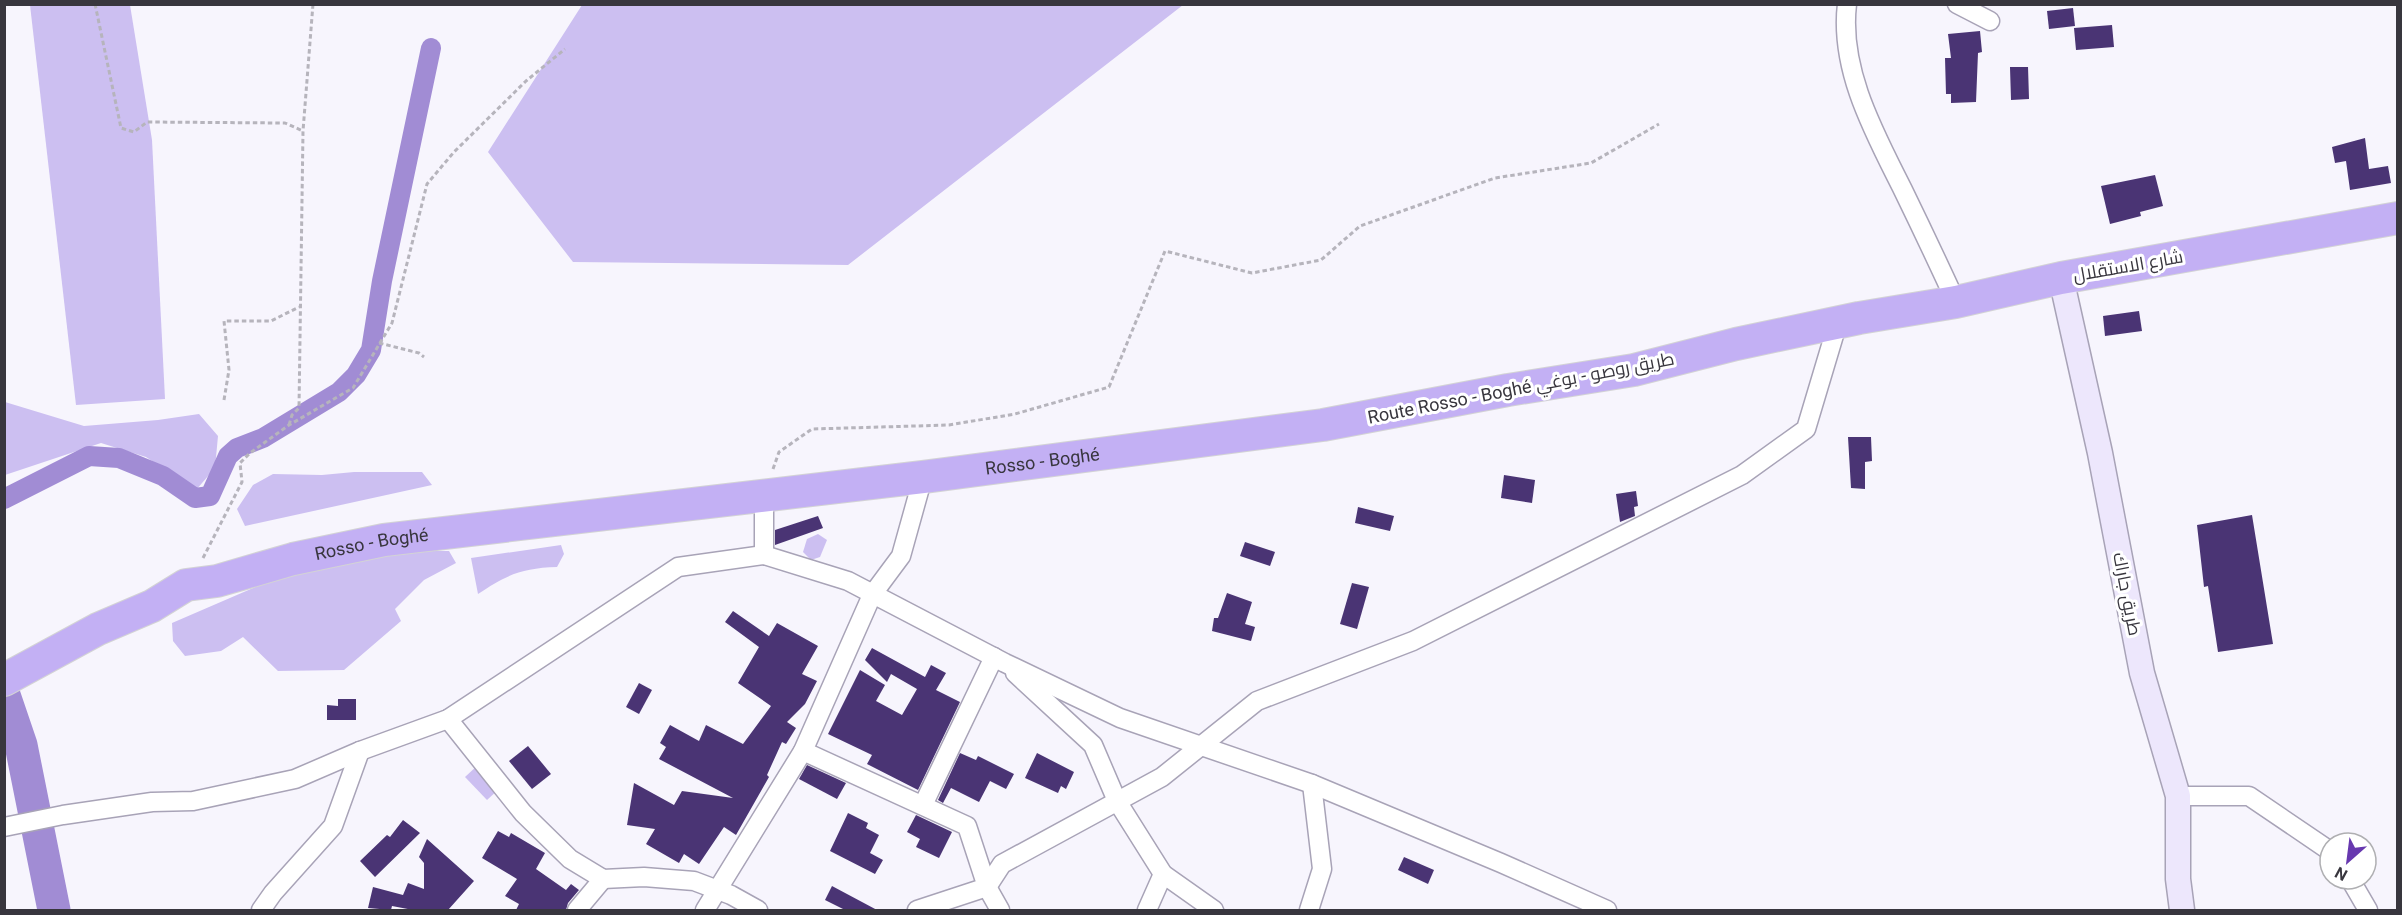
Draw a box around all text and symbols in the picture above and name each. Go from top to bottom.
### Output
street label: شارع الاستقلال [2071,245,2185,287]
street label: Route Rosso - Boghé طريق روصو - بوغي [1366,347,1677,431]
street label: Rosso - Boghé [984,443,1101,479]
street label: Rosso - Boghé [313,524,430,564]
street label: طريق جاراك [2107,550,2146,638]
north arrow [2318,831,2378,891]
text: N [2332,863,2351,885]

